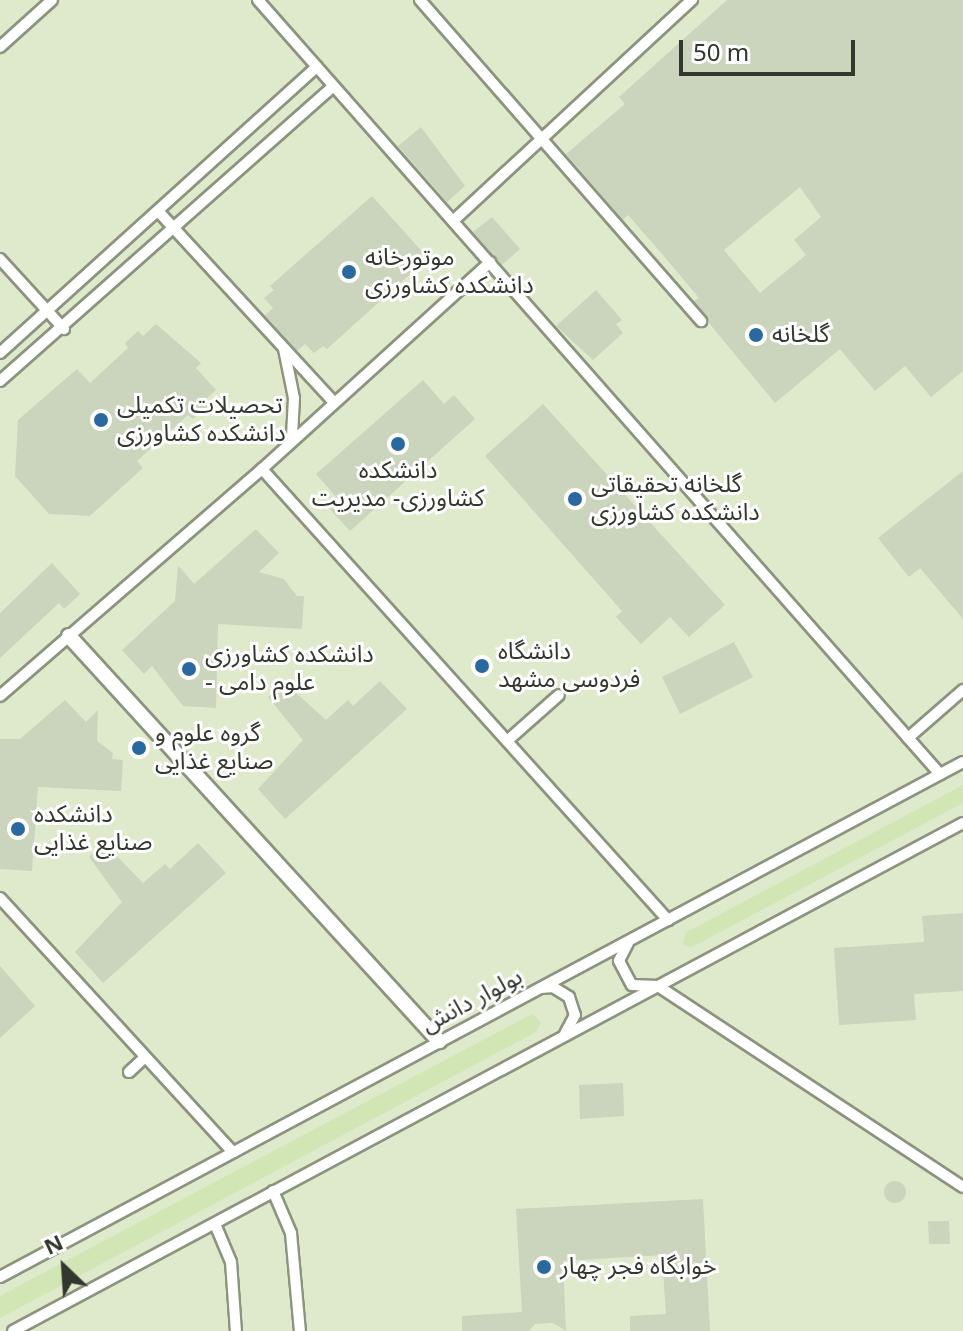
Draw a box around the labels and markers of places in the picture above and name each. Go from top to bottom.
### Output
place label: موتورخانه دانشکده کشاورزی [365,244,534,300]
marker: موتورخانه دانشکده کشاورزی [340,263,358,281]
place label: گلخانه [772,321,829,349]
marker: گلخانه [747,326,765,344]
place label: تحصیلات تکمیلی دانشکده کشاورزی [117,392,286,448]
marker: تحصیلات تکمیلی دانشکده کشاورزی [92,411,110,429]
marker: دانشکده کشاورزی- مدیریت [389,435,407,453]
place label: دانشکده کشاورزی- مدیریت [312,457,484,513]
place label: گلخانه تحقیقاتی دانشکده کشاورزی [591,471,760,527]
marker: گلخانه تحقیقاتی دانشکده کشاورزی [566,490,584,508]
place label: دانشگاه فردوسی مشهد [498,638,640,694]
place label: دانشکده کشاورزی - علوم دامی [205,641,374,697]
marker: دانشگاه فردوسی مشهد [473,657,491,675]
marker: دانشکده کشاورزی - علوم دامی [180,660,198,678]
place label: گروه علوم و صنایع غذایی [155,720,273,776]
marker: گروه علوم و صنایع غذایی [130,739,148,757]
place label: دانشکده صنایع غذایی [34,801,152,857]
marker: دانشکده صنایع غذایی [9,820,27,838]
place label: خوابگاه فجر چهار [560,1253,717,1281]
marker: خوابگاه فجر چهار [535,1258,553,1276]

